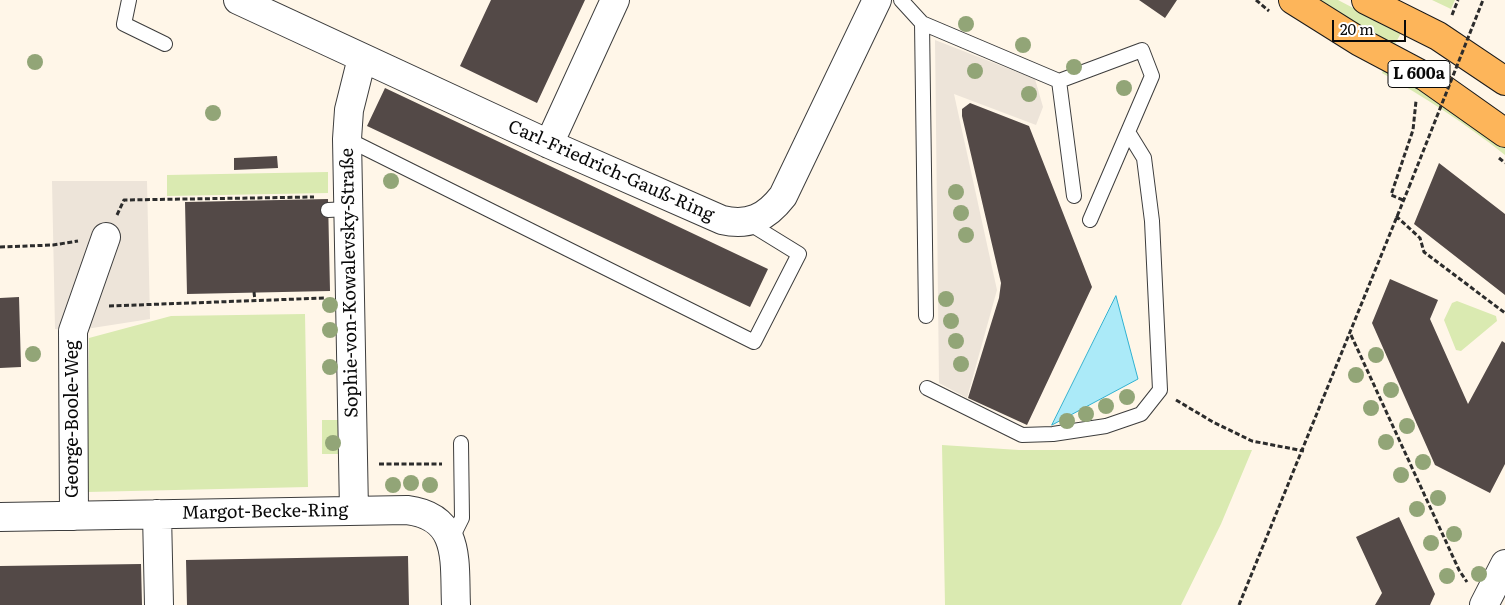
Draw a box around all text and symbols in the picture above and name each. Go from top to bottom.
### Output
scale bar [1335,10,1409,42]
text: 20 m [1340,17,1374,40]
road number: L 600a [1388,61,1450,88]
street label: Carl-Friedrich-Gauß-Ring [505,116,717,226]
street label: Sophie-von-Kowalevsky-Straße [337,148,363,418]
street label: George-Boole-Weg [62,340,84,498]
street label: Margot-Becke-Ring [181,500,349,524]

